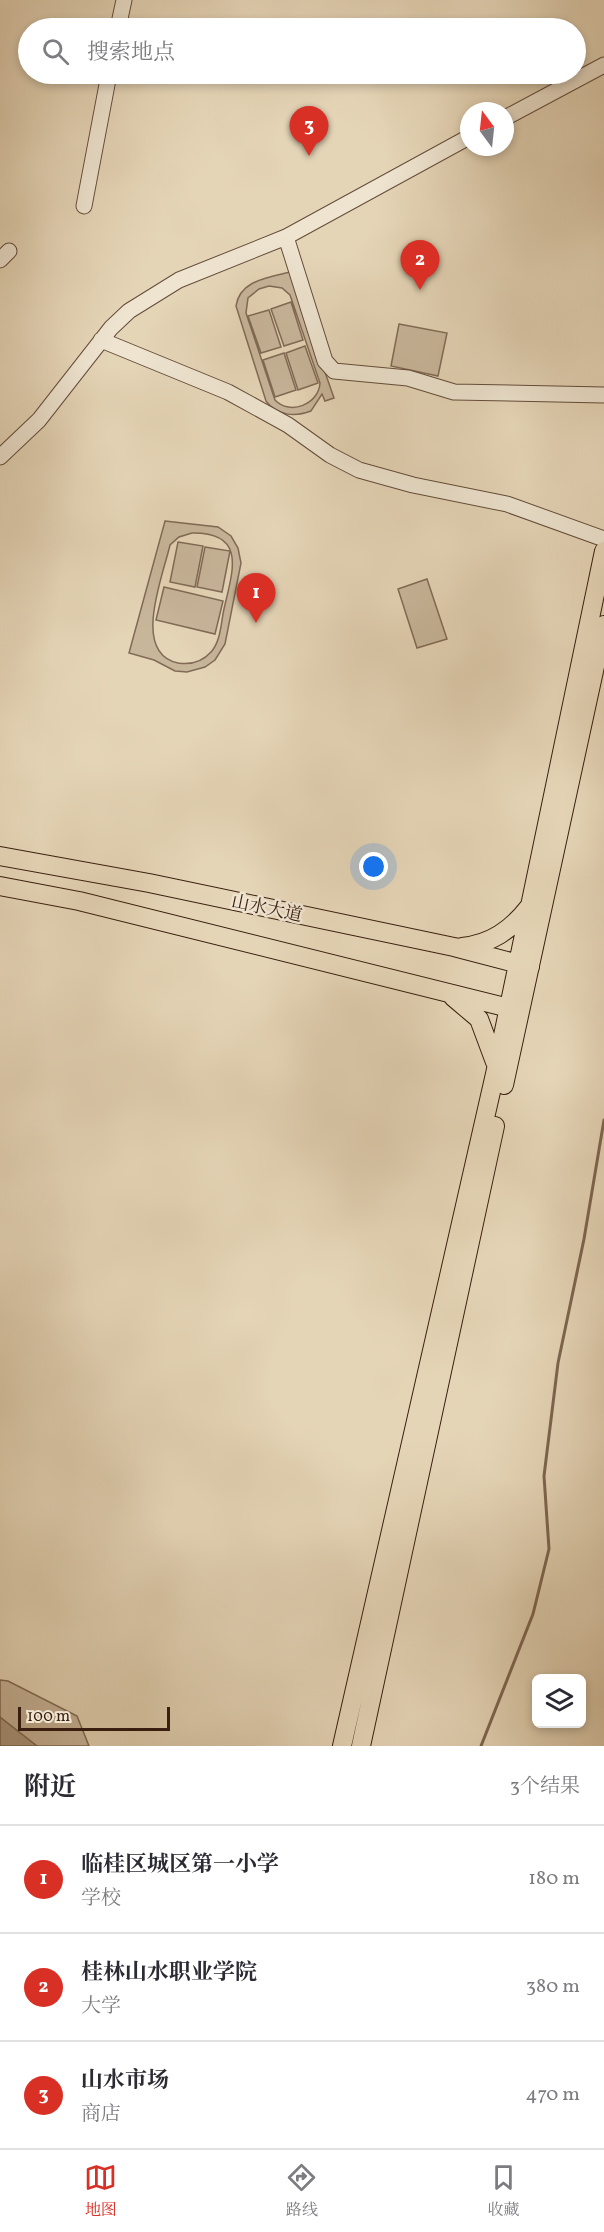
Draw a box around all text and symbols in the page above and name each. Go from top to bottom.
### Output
search box [18,18,586,84]
icon: search [39,35,72,68]
text: 搜索地点 [87,38,175,69]
north arrow [460,102,514,156]
pin: 3 [290,106,328,156]
pin: 2 [400,240,440,290]
pin: 1 [236,574,276,623]
your location [359,852,388,881]
street label: 山水大道 [229,890,305,929]
map controls [532,1674,586,1728]
button: layers [532,1674,586,1728]
scale bar [18,1704,170,1732]
text: 100 m [27,1706,70,1728]
text: 附近 [24,1770,76,1806]
text: 3个结果 [510,1773,580,1801]
text: 临桂区城区第一小学 [81,1850,279,1881]
text: 1 [39,1865,48,1893]
text: 180 m [528,1865,580,1893]
text: 学校 [81,1885,121,1913]
text: 桂林山水职业学院 [81,1958,257,1989]
text: 2 [38,1973,49,2001]
text: 380 m [526,1973,580,2001]
text: 大学 [81,1993,121,2021]
text: 山水市场 [81,2066,169,2097]
text: 3 [38,2081,49,2109]
text: 470 m [525,2081,580,2109]
text: 商店 [81,2101,121,2129]
tab: 地图 [84,2161,117,2222]
tab: 路线 [285,2161,318,2222]
tab: 收藏 [487,2161,520,2222]

